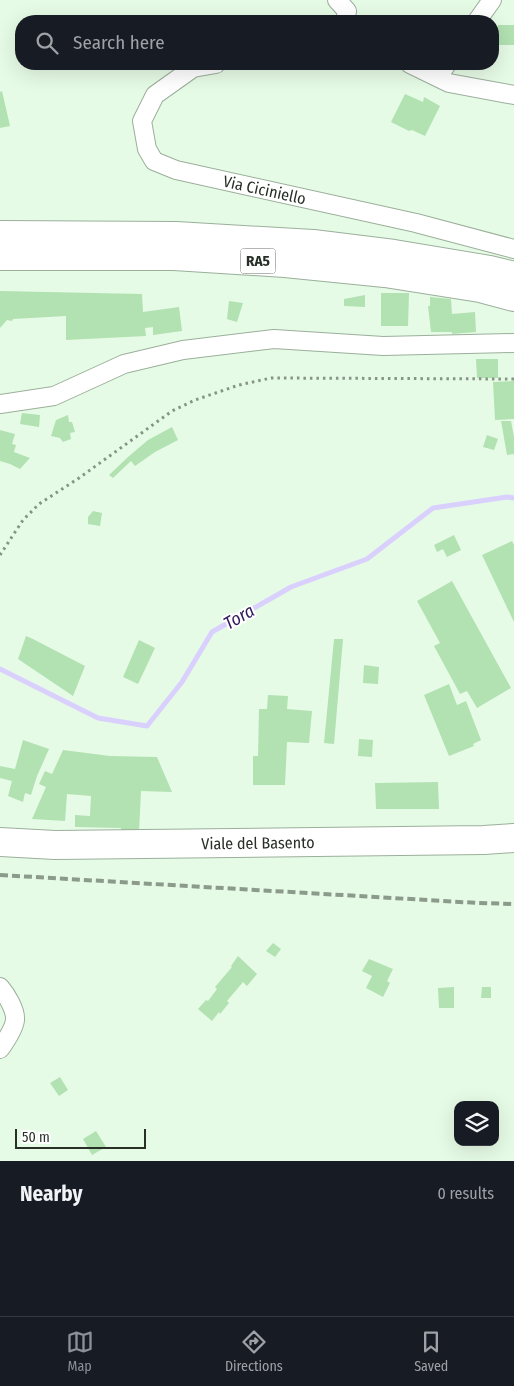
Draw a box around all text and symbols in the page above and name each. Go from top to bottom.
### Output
search box [15,15,499,70]
icon: search [33,29,61,57]
text: Search here [73,31,165,54]
street label: Via Ciciniello [222,172,308,208]
road number: RA5 [240,248,276,274]
water label: Tora [220,600,258,634]
street label: Viale del Basento [201,833,315,853]
map controls [454,1101,499,1146]
button: layers [454,1101,499,1146]
scale bar [15,1126,146,1149]
text: 50 m [22,1129,50,1146]
text: Nearby [20,1181,82,1207]
text: 0 results [437,1184,494,1203]
tab: Map [66,1328,94,1375]
tab: Directions [225,1328,283,1375]
tab: Saved [414,1328,448,1375]

